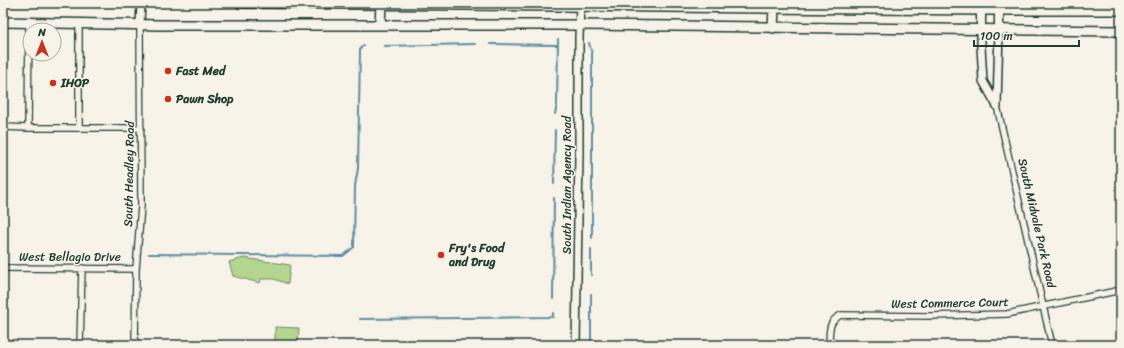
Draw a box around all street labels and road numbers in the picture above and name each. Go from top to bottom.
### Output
street label: South Indian Agency Road [556,114,578,254]
street label: South Headley Road [117,120,141,227]
street label: South Midvale Park Road [1011,156,1063,291]
street label: West Bellagio Drive [19,246,121,268]
street label: West Commerce Court [891,291,1009,315]

